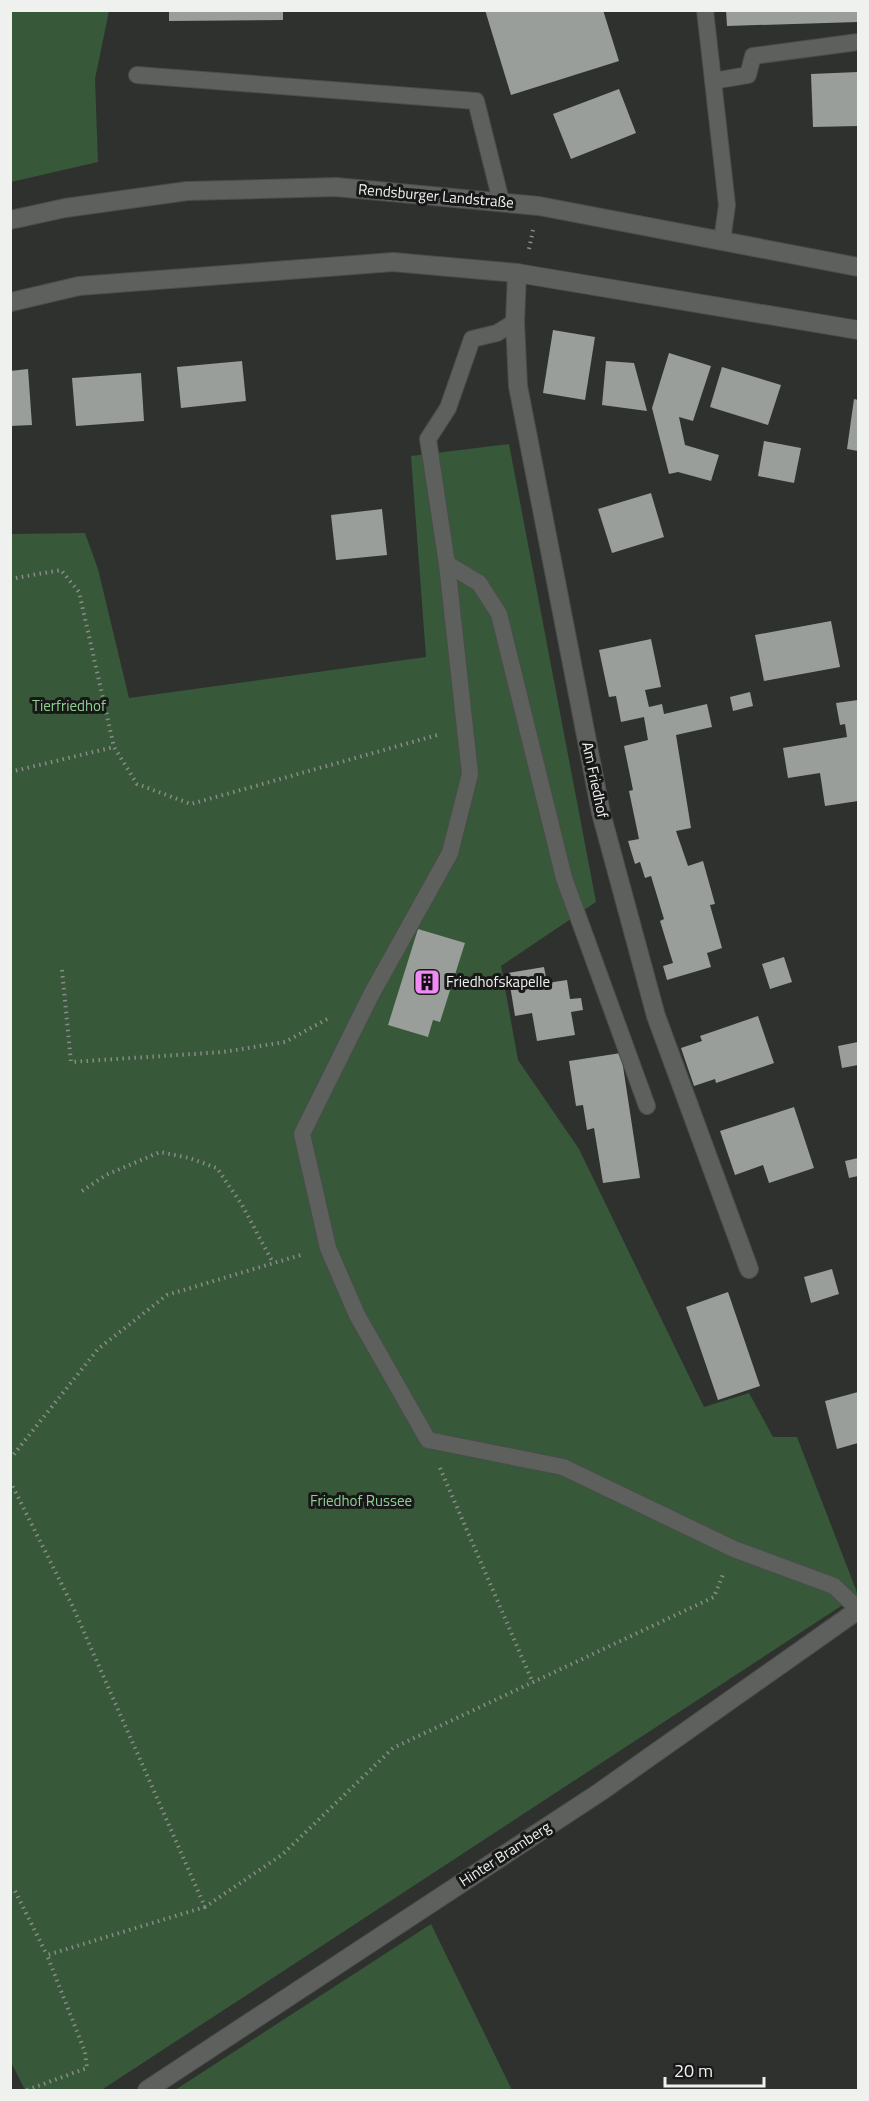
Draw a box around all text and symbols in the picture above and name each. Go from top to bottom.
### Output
street label: Rendsburger Landstraße [357,177,515,214]
park label: Tierfriedhof [32,694,106,717]
street label: Am Friedhof [576,740,615,820]
building icon: Friedhofskapelle [412,967,442,997]
place label: Friedhofskapelle [446,970,550,993]
park label: Friedhof Russee [310,1489,412,1512]
street label: Hinter Bramberg [454,1815,555,1892]
scale bar [665,2050,764,2088]
text: 20 m [674,2057,713,2084]

